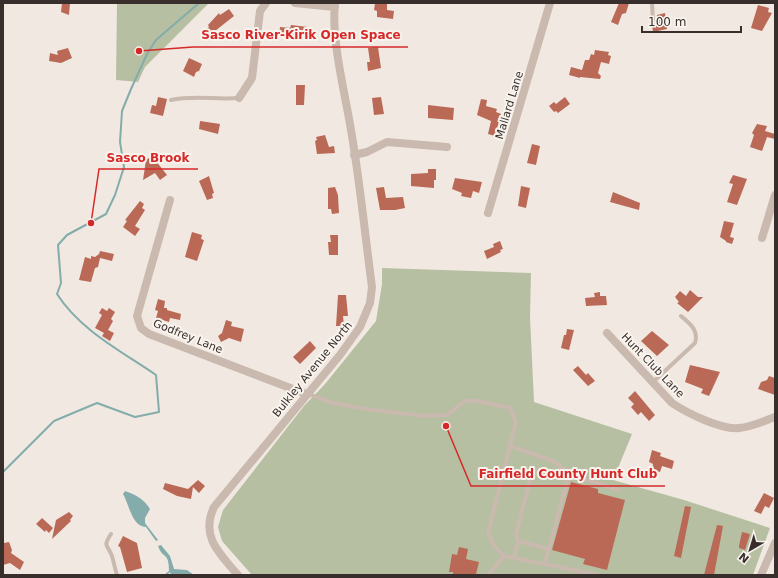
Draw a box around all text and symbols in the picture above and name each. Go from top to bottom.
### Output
scale bar [642,8,741,34]
text: 100 m [648,15,686,29]
callout: Sasco River-Kirik Open Space [193,23,408,47]
text: Sasco River-Kirik Open Space [201,28,401,42]
street label: Mallard Lane [493,69,526,141]
callout: Sasco Brook [99,145,198,169]
text: Sasco Brook [107,151,190,165]
street label: Godfrey Lane [151,317,225,356]
street label: Bulkley Avenue North [270,319,355,420]
street label: Hunt Club Lane [619,330,687,401]
callout: Fairfield County Hunt Club [471,462,665,486]
text: Fairfield County Hunt Club [479,467,658,481]
north arrow [730,530,770,570]
text: N [737,550,752,565]

